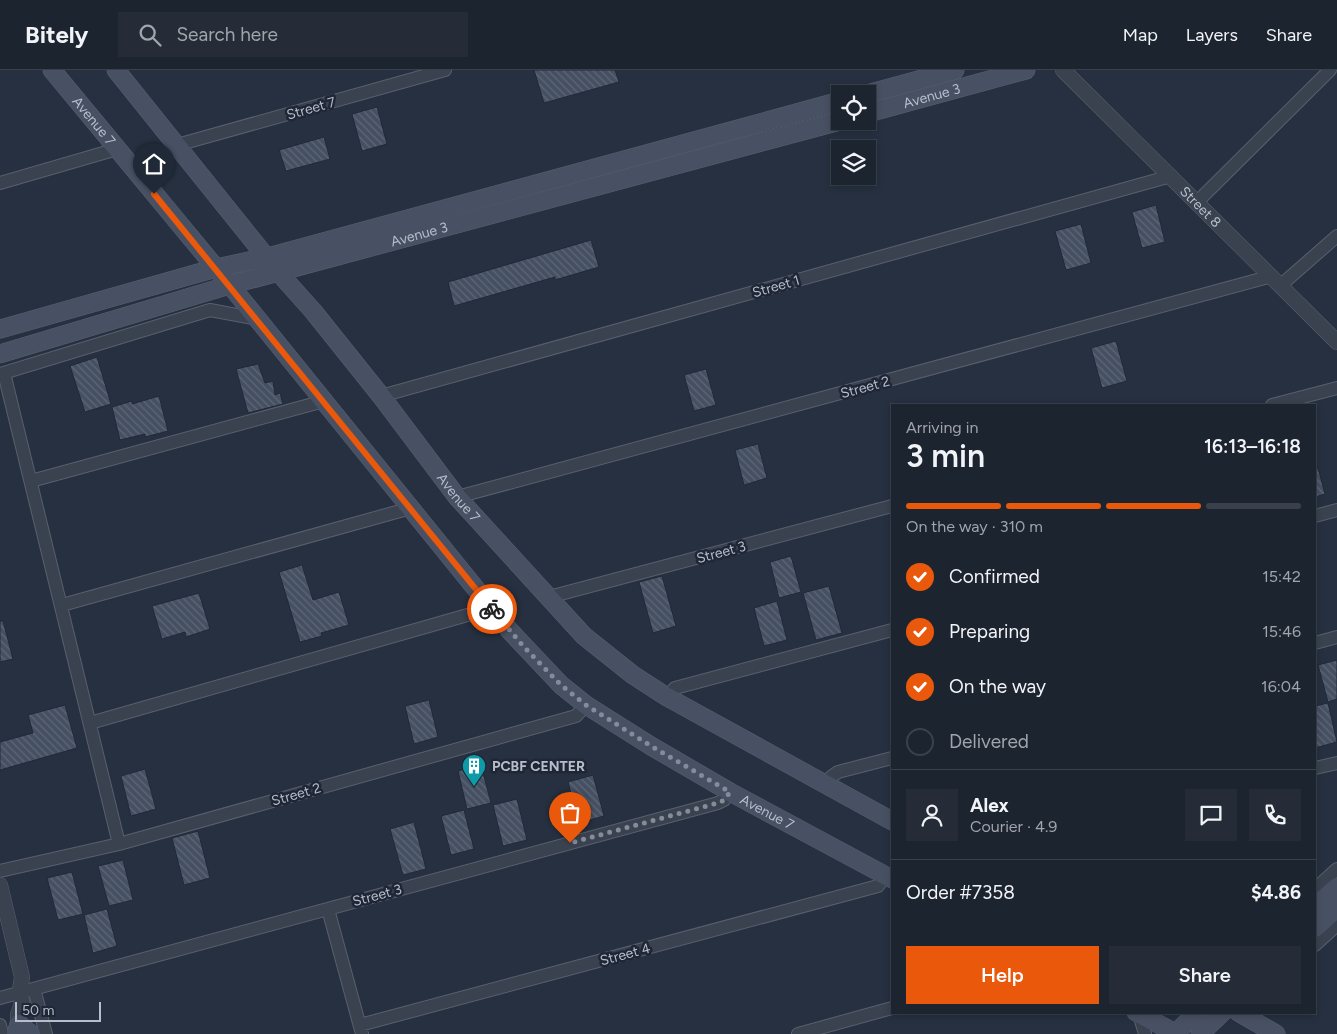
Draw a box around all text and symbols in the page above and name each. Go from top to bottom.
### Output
search box [118,12,468,57]
text: Bitely [25,20,88,49]
icon: search [136,21,164,49]
text: Search here [176,23,278,46]
text: Map [1123,24,1158,46]
text: Layers [1186,24,1238,46]
text: Share [1266,24,1312,46]
street label: Avenue 3 [901,80,962,112]
map controls [831,85,876,185]
button: locate [831,85,876,130]
street label: Avenue 7 [69,93,119,149]
street label: Street 7 [285,93,338,124]
button: layers [831,140,876,185]
pin [133,143,175,194]
icon: home [140,150,168,178]
street label: Street 8 [1176,183,1225,231]
street label: Avenue 3 [389,219,450,250]
street label: Street 1 [751,272,802,301]
street label: Street 2 [839,373,892,402]
text: Arriving in [906,418,978,437]
text: 16:13–16:18 [1204,435,1301,458]
text: 3 min [906,437,985,475]
street label: Avenue 7 [433,470,484,526]
text: On the way · 310 m [906,517,1043,536]
street label: Street 3 [695,538,748,567]
icon: check [906,563,934,591]
text: Confirmed [949,565,1040,588]
text: 15:42 [1262,567,1301,586]
courier [467,584,517,634]
icon: bike [478,595,506,623]
icon: check [906,618,934,646]
text: Preparing [949,620,1030,643]
text: 15:46 [1262,622,1301,641]
icon: check [906,673,934,701]
text: On the way [949,675,1046,698]
text: 16:04 [1261,677,1301,696]
text: Delivered [949,730,1029,753]
building icon: PCBF CENTER [461,753,487,787]
place label: PCBF CENTER [492,758,585,775]
street label: Street 2 [270,779,323,810]
button: person [906,789,958,841]
button: chat [1185,789,1237,841]
button: phone [1249,789,1301,841]
street label: Avenue 7 [737,791,797,834]
pin [549,792,591,843]
text: Alex [970,794,1009,817]
icon: bag [556,799,584,827]
text: Courier · 4.9 [970,817,1057,836]
street label: Street 3 [351,881,404,910]
text: Order #7358 [906,881,1015,904]
text: $4.86 [1251,881,1301,904]
street label: Street 4 [598,940,652,969]
button: Help [906,946,1099,1004]
button: Share [1109,946,1301,1004]
scale bar [15,999,101,1022]
text: 50 m [22,1002,54,1019]

